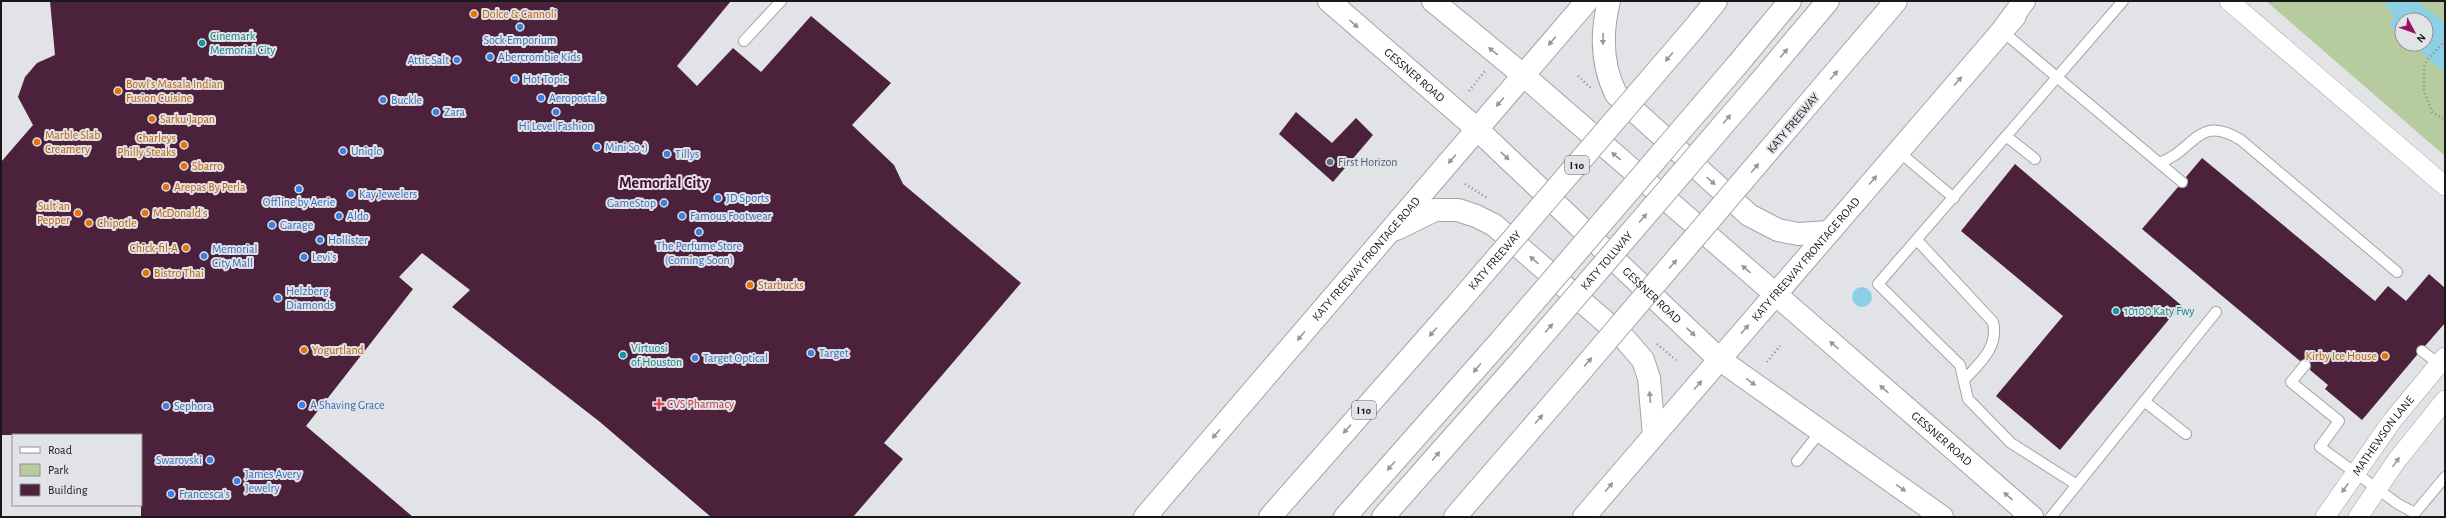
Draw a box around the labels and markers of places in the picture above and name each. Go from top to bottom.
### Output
place label: Dolce & Cannoli [482,8,557,20]
marker: Dolce & Cannoli [469,9,479,19]
marker: Sock Emporium [515,22,525,32]
place label: Cinemark Memorial City [210,30,276,57]
place label: Sock Emporium [484,34,556,46]
marker: Cinemark Memorial City [197,38,207,48]
place label: Abercrombie Kids [498,51,581,63]
marker: Abercrombie Kids [485,52,495,62]
place label: Attic Salt [407,54,449,66]
marker: Attic Salt [452,55,462,65]
place label: Hot Topic [523,73,568,85]
marker: Hot Topic [510,74,520,84]
place label: Bowl's Masala Indian Fusion Cuisine [126,78,223,104]
marker: Bowl's Masala Indian Fusion Cuisine [113,86,123,96]
place label: Aeropostale [549,92,605,104]
marker: Aeropostale [536,93,546,103]
place label: Buckle [391,94,422,106]
marker: Buckle [378,95,388,105]
place label: Zara [444,106,466,118]
marker: Zara [431,107,441,117]
marker: Hi Level Fashion [551,107,561,117]
place label: Sarku Japan [160,113,215,125]
marker: Sarku Japan [147,114,157,124]
place label: Hi Level Fashion [519,120,593,132]
place label: Marble Slab Creamery [45,129,101,156]
place label: Charleys Philly Steaks [117,132,176,159]
marker: Marble Slab Creamery [32,137,42,147]
marker: Charleys Philly Steaks [179,140,189,150]
place label: Mini So ;) [605,141,648,153]
marker: Mini So ;) [592,142,602,152]
place label: Uniqlo [351,145,382,157]
marker: Uniqlo [338,146,348,156]
place label: Tillys [675,148,699,161]
marker: Tillys [662,149,672,159]
place label: First Horizon [1338,156,1398,168]
marker: First Horizon [1325,157,1335,167]
place label: Sbarro [192,160,223,172]
marker: Sbarro [179,161,189,171]
place label: Arepas By Perla [174,181,246,194]
marker: Arepas By Perla [161,182,171,192]
marker: Offline by Aerie [294,184,304,194]
place label: Kay Jewelers [359,188,417,201]
marker: Kay Jewelers [346,189,356,199]
place label: JD Sports [726,192,769,204]
marker: JD Sports [713,193,723,203]
place label: Offline by Aerie [263,196,335,209]
place label: GameStop [607,197,656,209]
marker: GameStop [659,198,669,208]
place label: Sult'an Pepper [37,200,70,226]
place label: McDonald's [153,207,207,219]
marker: Sult'an Pepper [73,208,83,218]
marker: McDonald's [140,208,150,218]
place label: Aldo [347,210,369,222]
place label: Famous Footwear [690,210,772,222]
marker: Aldo [334,211,344,221]
marker: Famous Footwear [677,211,687,221]
place label: Chipotle [97,217,137,229]
marker: Chipotle [84,218,94,228]
place label: Garage [280,219,313,231]
marker: Garage [267,220,277,230]
marker: The Perfume Store (Coming Soon) [694,227,704,237]
place label: Hollister [328,234,368,246]
marker: Hollister [315,235,325,245]
place label: The Perfume Store (Coming Soon) [656,240,742,266]
place label: Chick-fil-A [130,242,178,254]
marker: Chick-fil-A [181,243,191,253]
place label: Memorial City Mall [212,243,257,270]
marker: Memorial City Mall [199,251,209,261]
place label: Levi's [312,251,337,263]
marker: Levi's [299,252,309,262]
place label: Bistro Thai [154,267,204,279]
marker: Bistro Thai [141,268,151,278]
place label: Starbucks [758,279,804,291]
marker: Starbucks [745,280,755,290]
place label: Helzberg Diamonds [286,285,334,311]
marker: Helzberg Diamonds [273,293,283,303]
place label: 10100 Katy Fwy [2124,305,2194,318]
marker: 10100 Katy Fwy [2111,306,2121,316]
place label: Virtuosi of Houston [631,342,682,368]
place label: Yogurtland [312,344,364,356]
marker: Yogurtland [299,345,309,355]
place label: Target [819,347,849,359]
marker: Target [806,348,816,358]
marker: Virtuosi of Houston [618,350,628,360]
place label: Kirby Ice House [2305,350,2377,363]
marker: Kirby Ice House [2380,351,2390,361]
place label: Target Optical [703,352,768,364]
marker: Target Optical [690,353,700,363]
place label: CVS Pharmacy [667,398,734,411]
place label: A Shaving Grace [310,399,385,411]
marker: CVS Pharmacy [654,399,664,409]
place label: Sephora [174,400,213,412]
marker: A Shaving Grace [297,400,307,410]
marker: Sephora [161,401,171,411]
place label: Swarovski [156,454,202,466]
marker: Swarovski [205,455,215,465]
place label: James Avery Jewelry [245,468,302,495]
marker: James Avery Jewelry [232,476,242,486]
place label: Francesca's [179,488,230,500]
marker: Francesca's [166,489,176,499]

